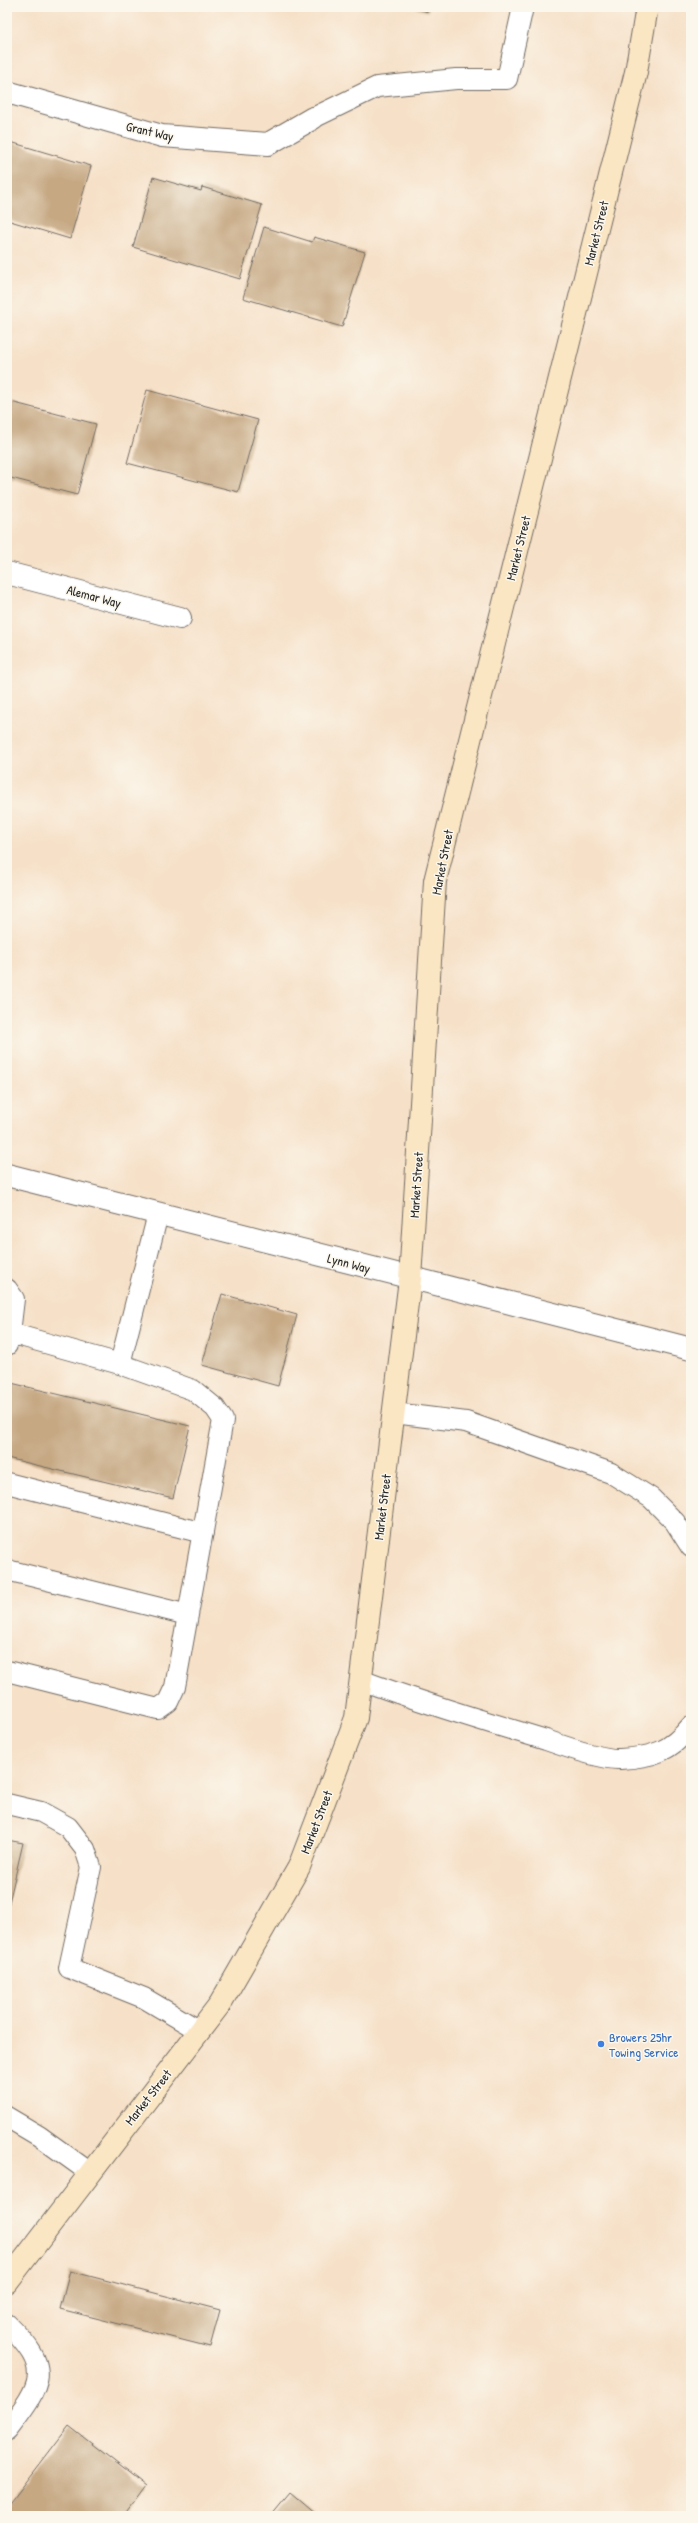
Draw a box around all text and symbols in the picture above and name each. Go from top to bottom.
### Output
street label: Grant Way [124,117,176,145]
street label: Market Street [579,198,613,267]
street label: Market Street [501,513,535,582]
street label: Alemar Way [65,580,124,612]
street label: Market Street [427,827,457,896]
street label: Market Street [405,1151,427,1219]
street label: Lynn Way [326,1249,373,1277]
street label: Market Street [369,1473,395,1541]
street label: Market Street [296,1787,336,1856]
place label: Browers 25hr Towing Service [609,2028,678,2061]
marker: Browers 25hr Towing Service [596,2039,606,2049]
street label: Market Street [121,2065,176,2129]

